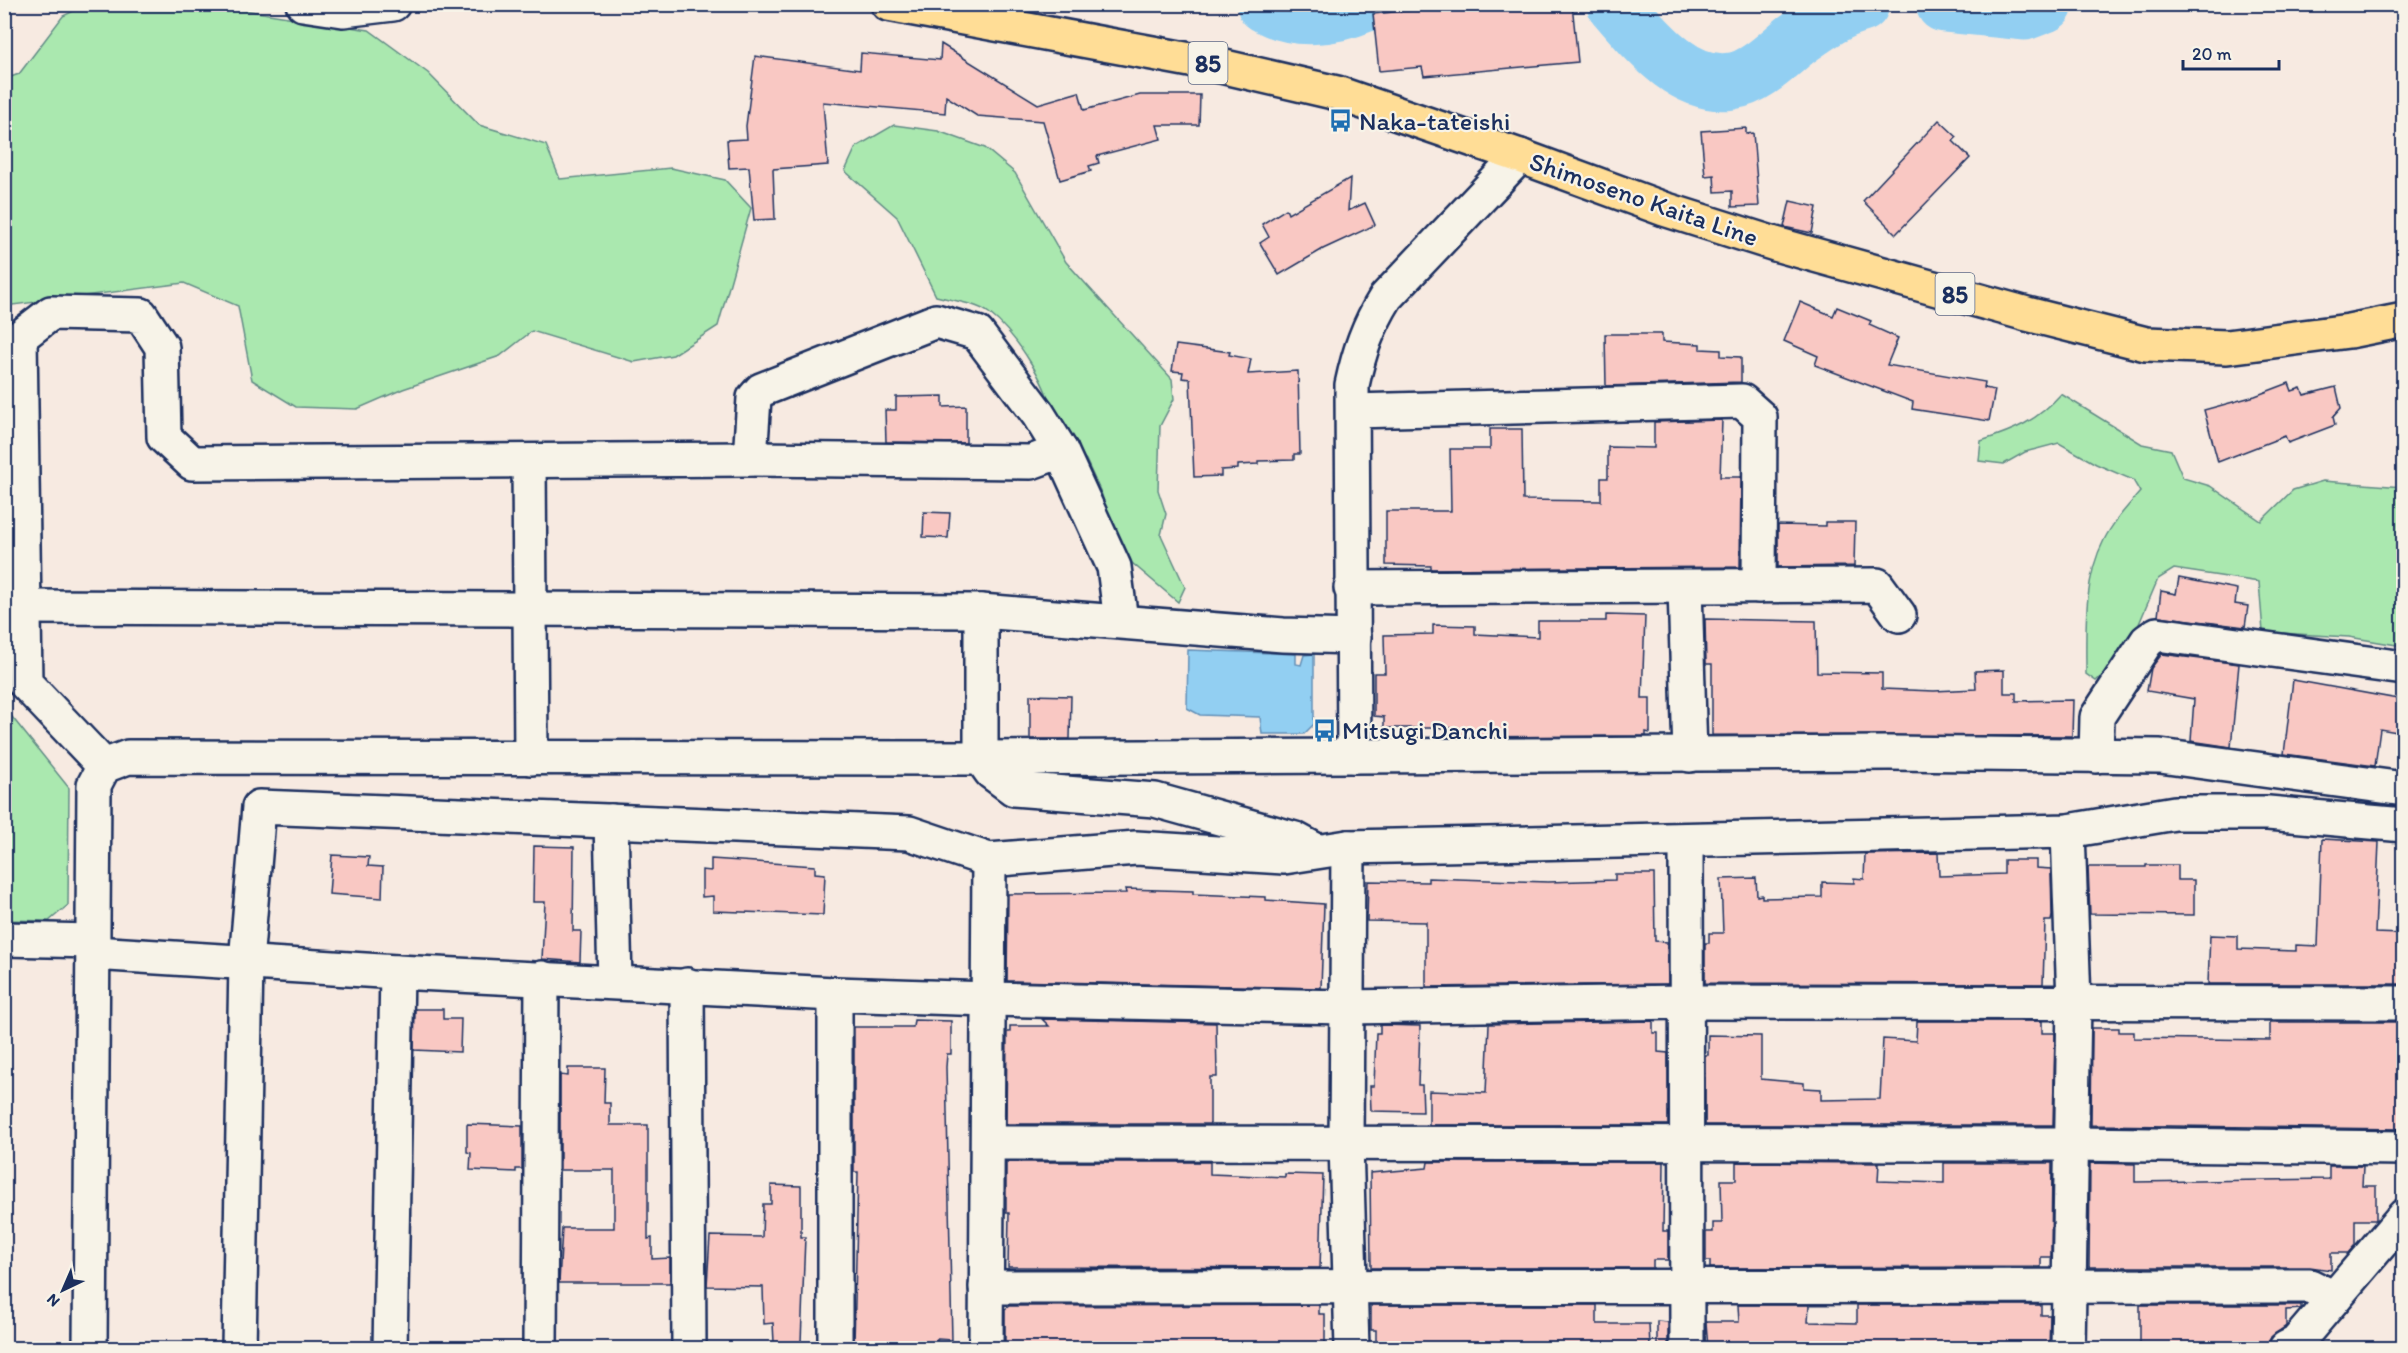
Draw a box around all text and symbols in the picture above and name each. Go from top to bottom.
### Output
scale bar [2183,33,2279,71]
road number: 85 [1188,42,1228,84]
text: 20 m [2192,43,2232,65]
place label: Naka-tateishi [1359,105,1510,137]
bus stop icon: Naka-tateishi [1328,108,1354,134]
street label: Shimoseno Kaita Line [1526,145,1762,253]
road number: 85 [1936,273,1974,315]
place label: Mitsugi Danchi [1342,714,1508,746]
bus stop icon: Mitsugi Danchi [1311,717,1337,743]
north arrow [33,1260,93,1320]
text: N [42,1290,63,1311]

